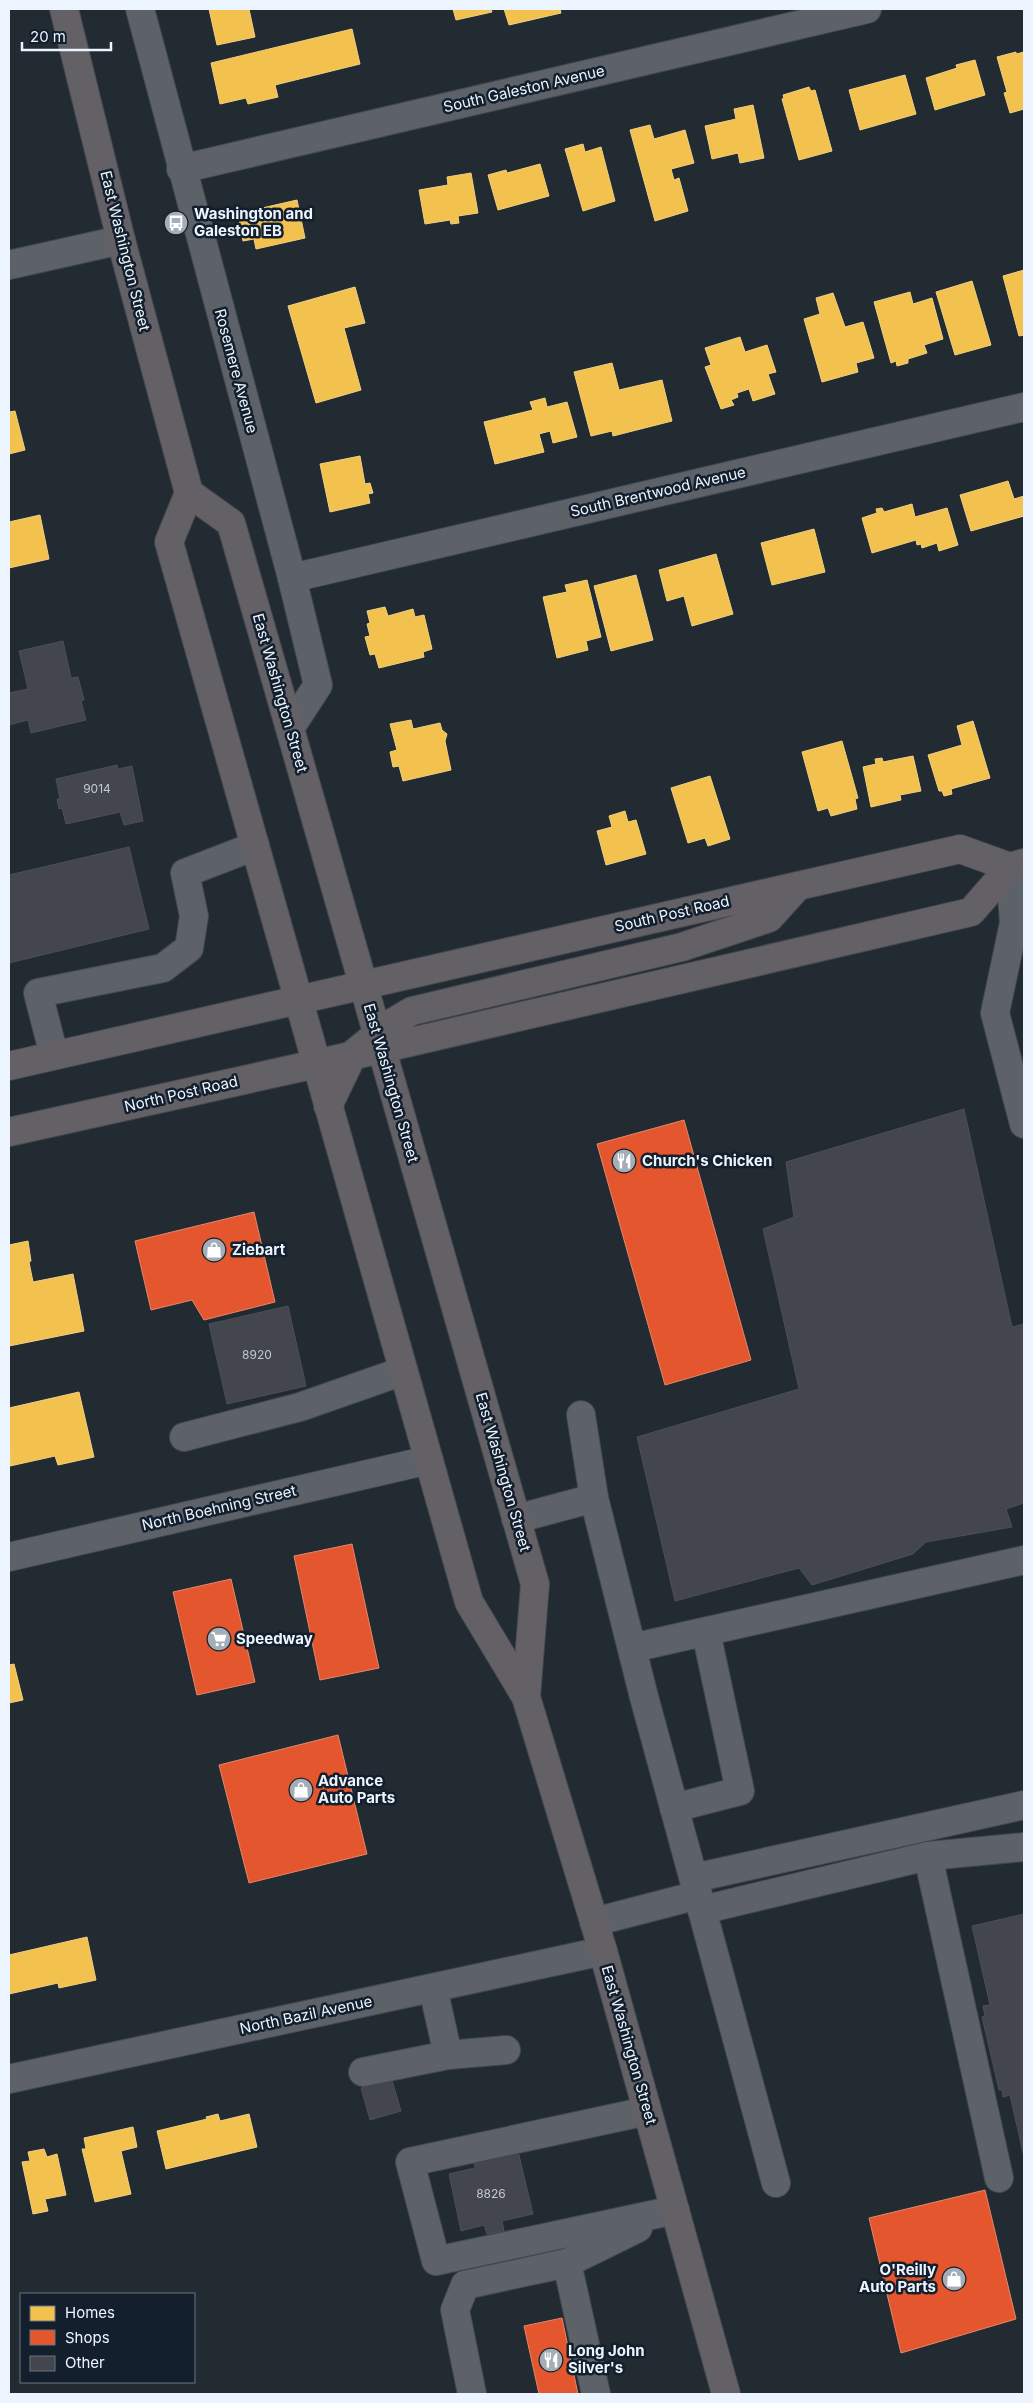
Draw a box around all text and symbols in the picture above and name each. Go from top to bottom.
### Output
scale bar [22,20,111,52]
text: 20 m [30,27,66,46]
street label: South Galeston Avenue [441,61,606,116]
street label: East Washington Street [96,169,155,333]
place label: Washington and Galeston EB [194,204,313,240]
bus stop icon: Washington and Galeston EB [163,210,189,236]
street label: Rosemere Avenue [211,307,262,435]
street label: South Brentwood Avenue [568,462,747,521]
street label: East Washington Street [249,611,312,775]
house number: 9014 [83,781,111,796]
street label: South Post Road [613,891,731,936]
street label: East Washington Street [360,1001,423,1165]
street label: North Post Road [122,1071,239,1116]
restaurant icon: Church's Chicken [611,1148,637,1174]
place label: Church's Chicken [642,1151,772,1170]
shop icon: Ziebart [201,1237,227,1263]
place label: Ziebart [232,1240,286,1259]
house number: 8920 [242,1347,272,1362]
street label: East Washington Street [472,1390,535,1554]
street label: North Boehning Street [140,1480,298,1535]
supermarket icon: Speedway [206,1626,232,1652]
place label: Speedway [236,1629,313,1648]
place label: Advance Auto Parts [318,1771,395,1807]
shop icon: Advance Auto Parts [288,1777,314,1803]
street label: East Washington Street [598,1963,661,2127]
street label: North Bazil Avenue [238,1991,374,2038]
house number: 8826 [476,2186,506,2201]
place label: O'Reilly Auto Parts [859,2260,936,2296]
shop icon: O'Reilly Auto Parts [941,2266,967,2292]
legend [20,2293,195,2383]
text: Homes [65,2303,115,2322]
text: Shops [65,2328,110,2347]
place label: Long John Silver's [568,2341,645,2377]
restaurant icon: Long John Silver's [538,2347,564,2373]
text: Other [65,2353,105,2372]

